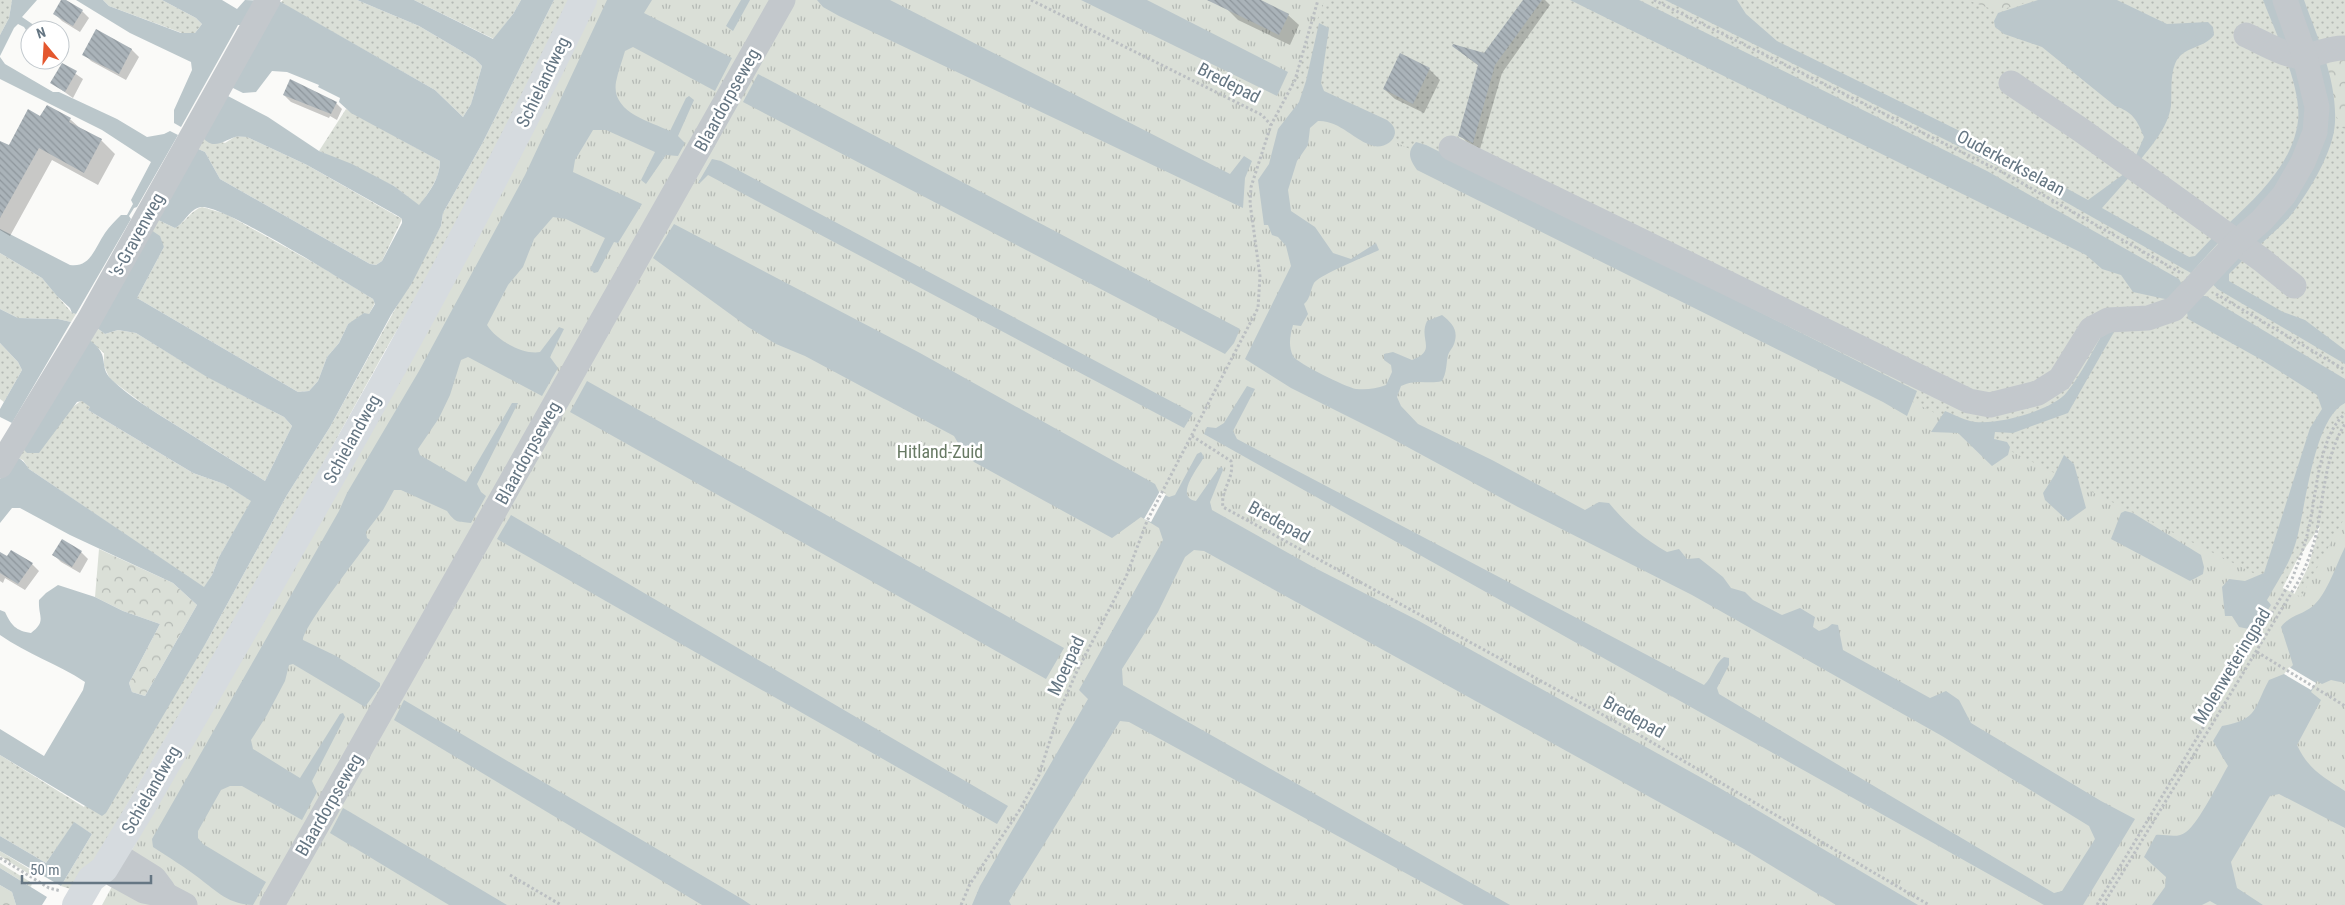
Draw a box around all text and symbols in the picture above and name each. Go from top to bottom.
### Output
north arrow [20,20,70,70]
text: N [34,24,48,42]
street label: Schielandweg [512,33,574,131]
street label: Blaardorpseweg [690,45,764,155]
street label: Bredepad [1194,58,1264,107]
street label: Ouderkerkselaan [1954,125,2069,200]
street label: 's-Gravenweg [105,189,168,281]
street label: Schielandweg [319,391,385,487]
street label: Blaardorpseweg [491,398,565,508]
park label: Hitland-Zuid [897,441,983,462]
street label: Bredepad [1245,496,1314,547]
street label: Molenweteringpad [2189,604,2274,727]
street label: Moerpad [1043,633,1088,699]
street label: Bredepad [1600,691,1669,742]
street label: Schielandweg [117,742,184,838]
street label: Blaardorpseweg [291,750,366,860]
scale bar [22,852,151,884]
text: 50 m [30,861,60,879]

